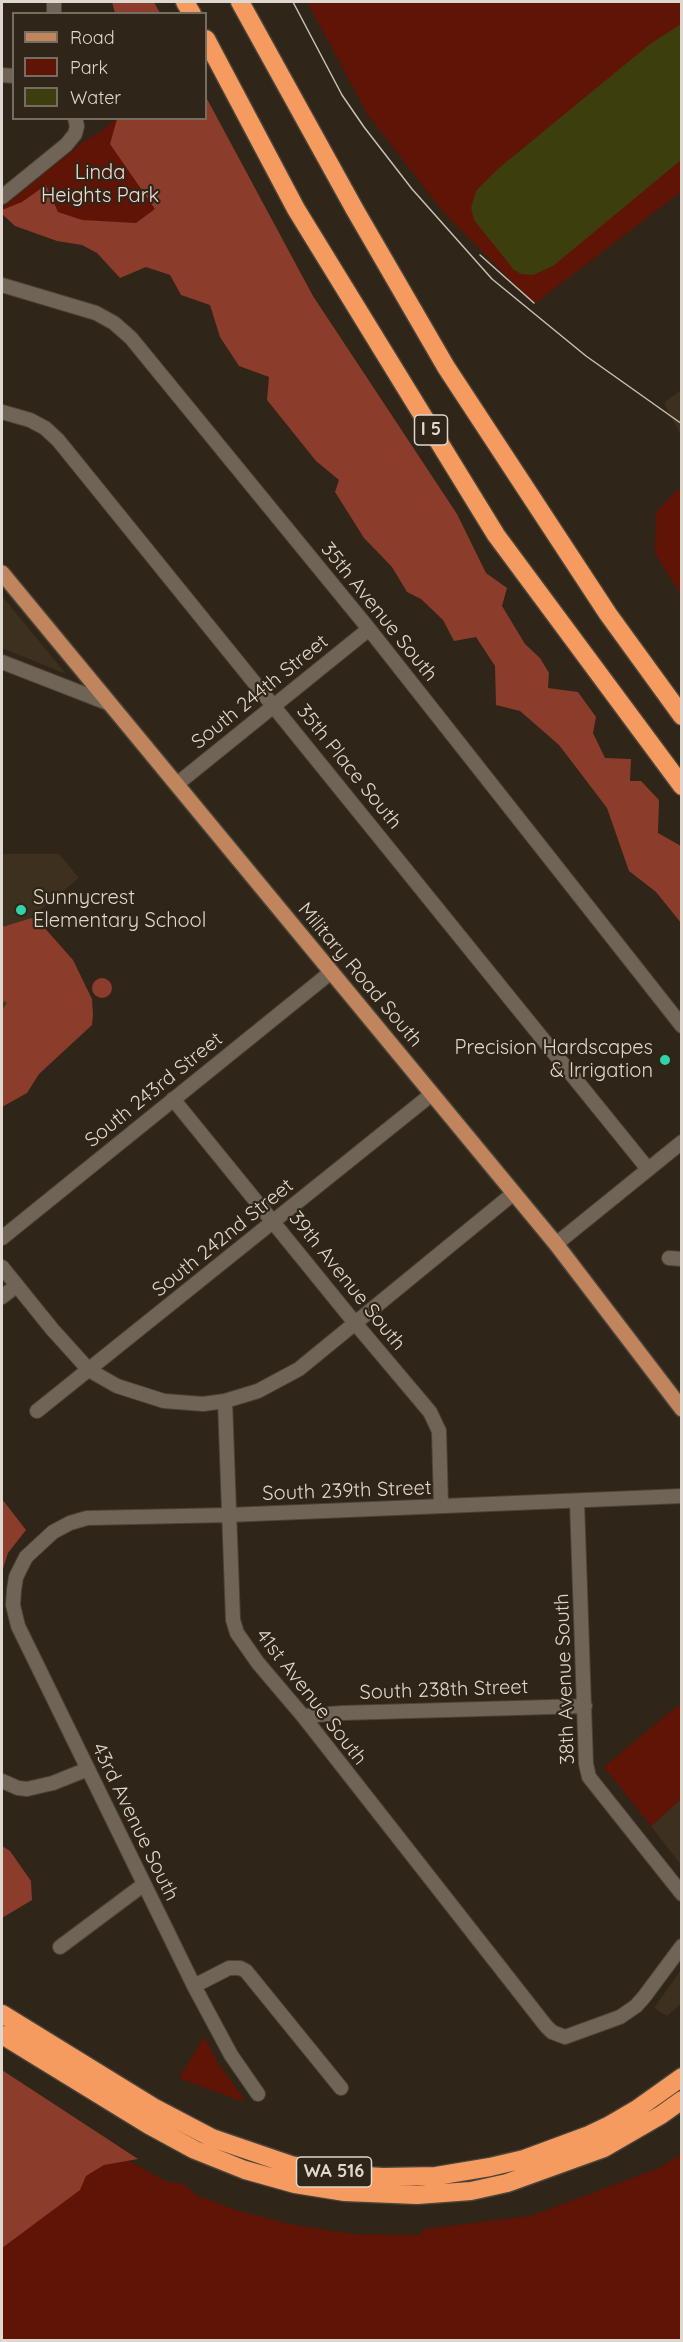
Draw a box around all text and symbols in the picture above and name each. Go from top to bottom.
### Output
legend [12,12,207,120]
text: Road [70,26,115,49]
text: Park [70,56,108,79]
text: Water [70,86,121,109]
park label: Linda Heights Park [41,161,159,208]
road number: I 5 [414,415,448,445]
street label: 35th Avenue South [316,538,442,686]
street label: South 244th Street [187,630,333,754]
street label: 35th Place South [291,700,407,834]
place label: Sunnycrest Elementary School [33,886,206,933]
street label: Military Road South [293,898,427,1052]
marker: Sunnycrest Elementary School [14,903,28,917]
street label: South 243rd Street [81,1027,227,1153]
place label: Precision Hardscapes & Irrigation [455,1036,653,1083]
marker: Precision Hardscapes & Irrigation [658,1053,672,1067]
street label: South 242nd Street [148,1174,298,1302]
street label: 39th Avenue South [284,1207,410,1355]
street label: South 239th Street [262,1476,432,1506]
street label: 38th Avenue South [550,1593,580,1765]
street label: 41st Avenue South [250,1624,372,1770]
street label: South 238th Street [359,1675,529,1705]
street label: 43rd Avenue South [86,1739,184,1905]
road number: WA 516 [296,2157,372,2187]

